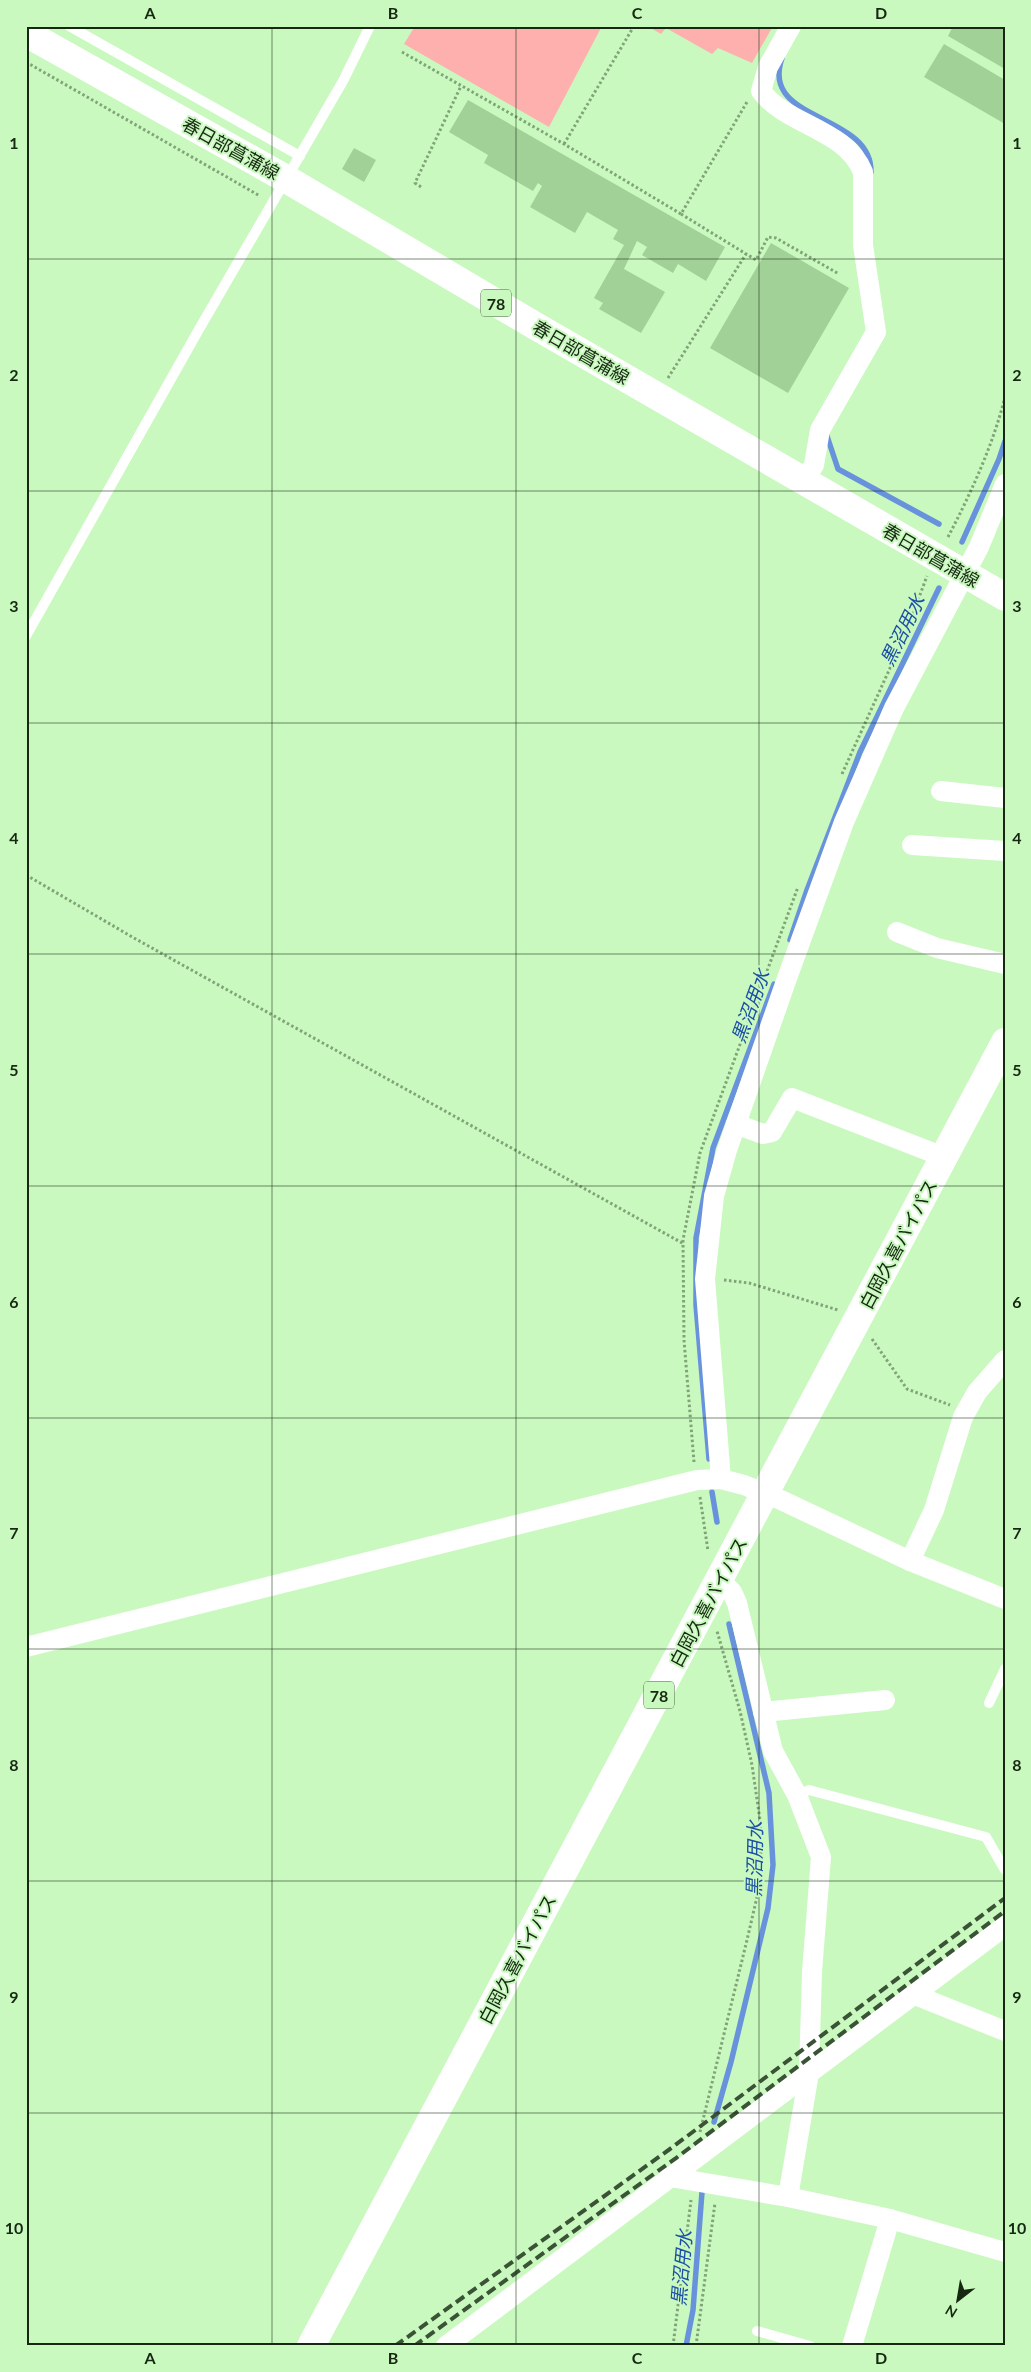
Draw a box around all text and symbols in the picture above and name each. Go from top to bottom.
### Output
text: A [143,3,156,22]
text: B [388,3,398,22]
text: C [632,3,643,22]
text: D [875,3,887,22]
street label: 春日部菖蒲線 [178,112,284,184]
text: 1 [9,133,19,152]
text: 1 [1012,133,1022,152]
road number: 78 [481,290,511,316]
street label: 春日部菖蒲線 [529,315,633,389]
text: 2 [9,365,19,384]
text: 2 [1012,365,1022,384]
street label: 春日部菖蒲線 [879,518,983,592]
water label: 黒沼用水 [875,589,930,669]
text: 3 [9,596,19,615]
text: 3 [1012,596,1022,615]
text: 4 [9,828,19,847]
text: 4 [1012,828,1022,847]
water label: 黒沼用水 [726,964,774,1046]
text: 5 [9,1060,19,1079]
text: 5 [1012,1060,1022,1079]
street label: 白岡久喜バイパス [855,1175,941,1313]
text: 6 [9,1292,19,1311]
text: 6 [1012,1292,1022,1311]
text: 7 [9,1523,19,1542]
text: 7 [1012,1523,1022,1542]
street label: 白岡久喜バイパス [665,1533,751,1671]
road number: 78 [644,1682,674,1708]
text: 8 [9,1755,19,1774]
text: 8 [1012,1755,1022,1774]
water label: 黒沼用水 [742,1819,766,1897]
street label: 白岡久喜バイパス [474,1890,560,2028]
text: 9 [9,1987,19,2006]
text: 9 [1012,1987,1022,2006]
text: 10 [5,2218,23,2237]
text: 10 [1008,2218,1026,2237]
water label: 黒沼用水 [666,2227,696,2307]
north arrow [934,2274,984,2324]
text: N [942,2302,960,2322]
text: A [143,2348,156,2367]
text: B [388,2348,398,2367]
text: C [632,2348,643,2367]
text: D [875,2348,887,2367]

